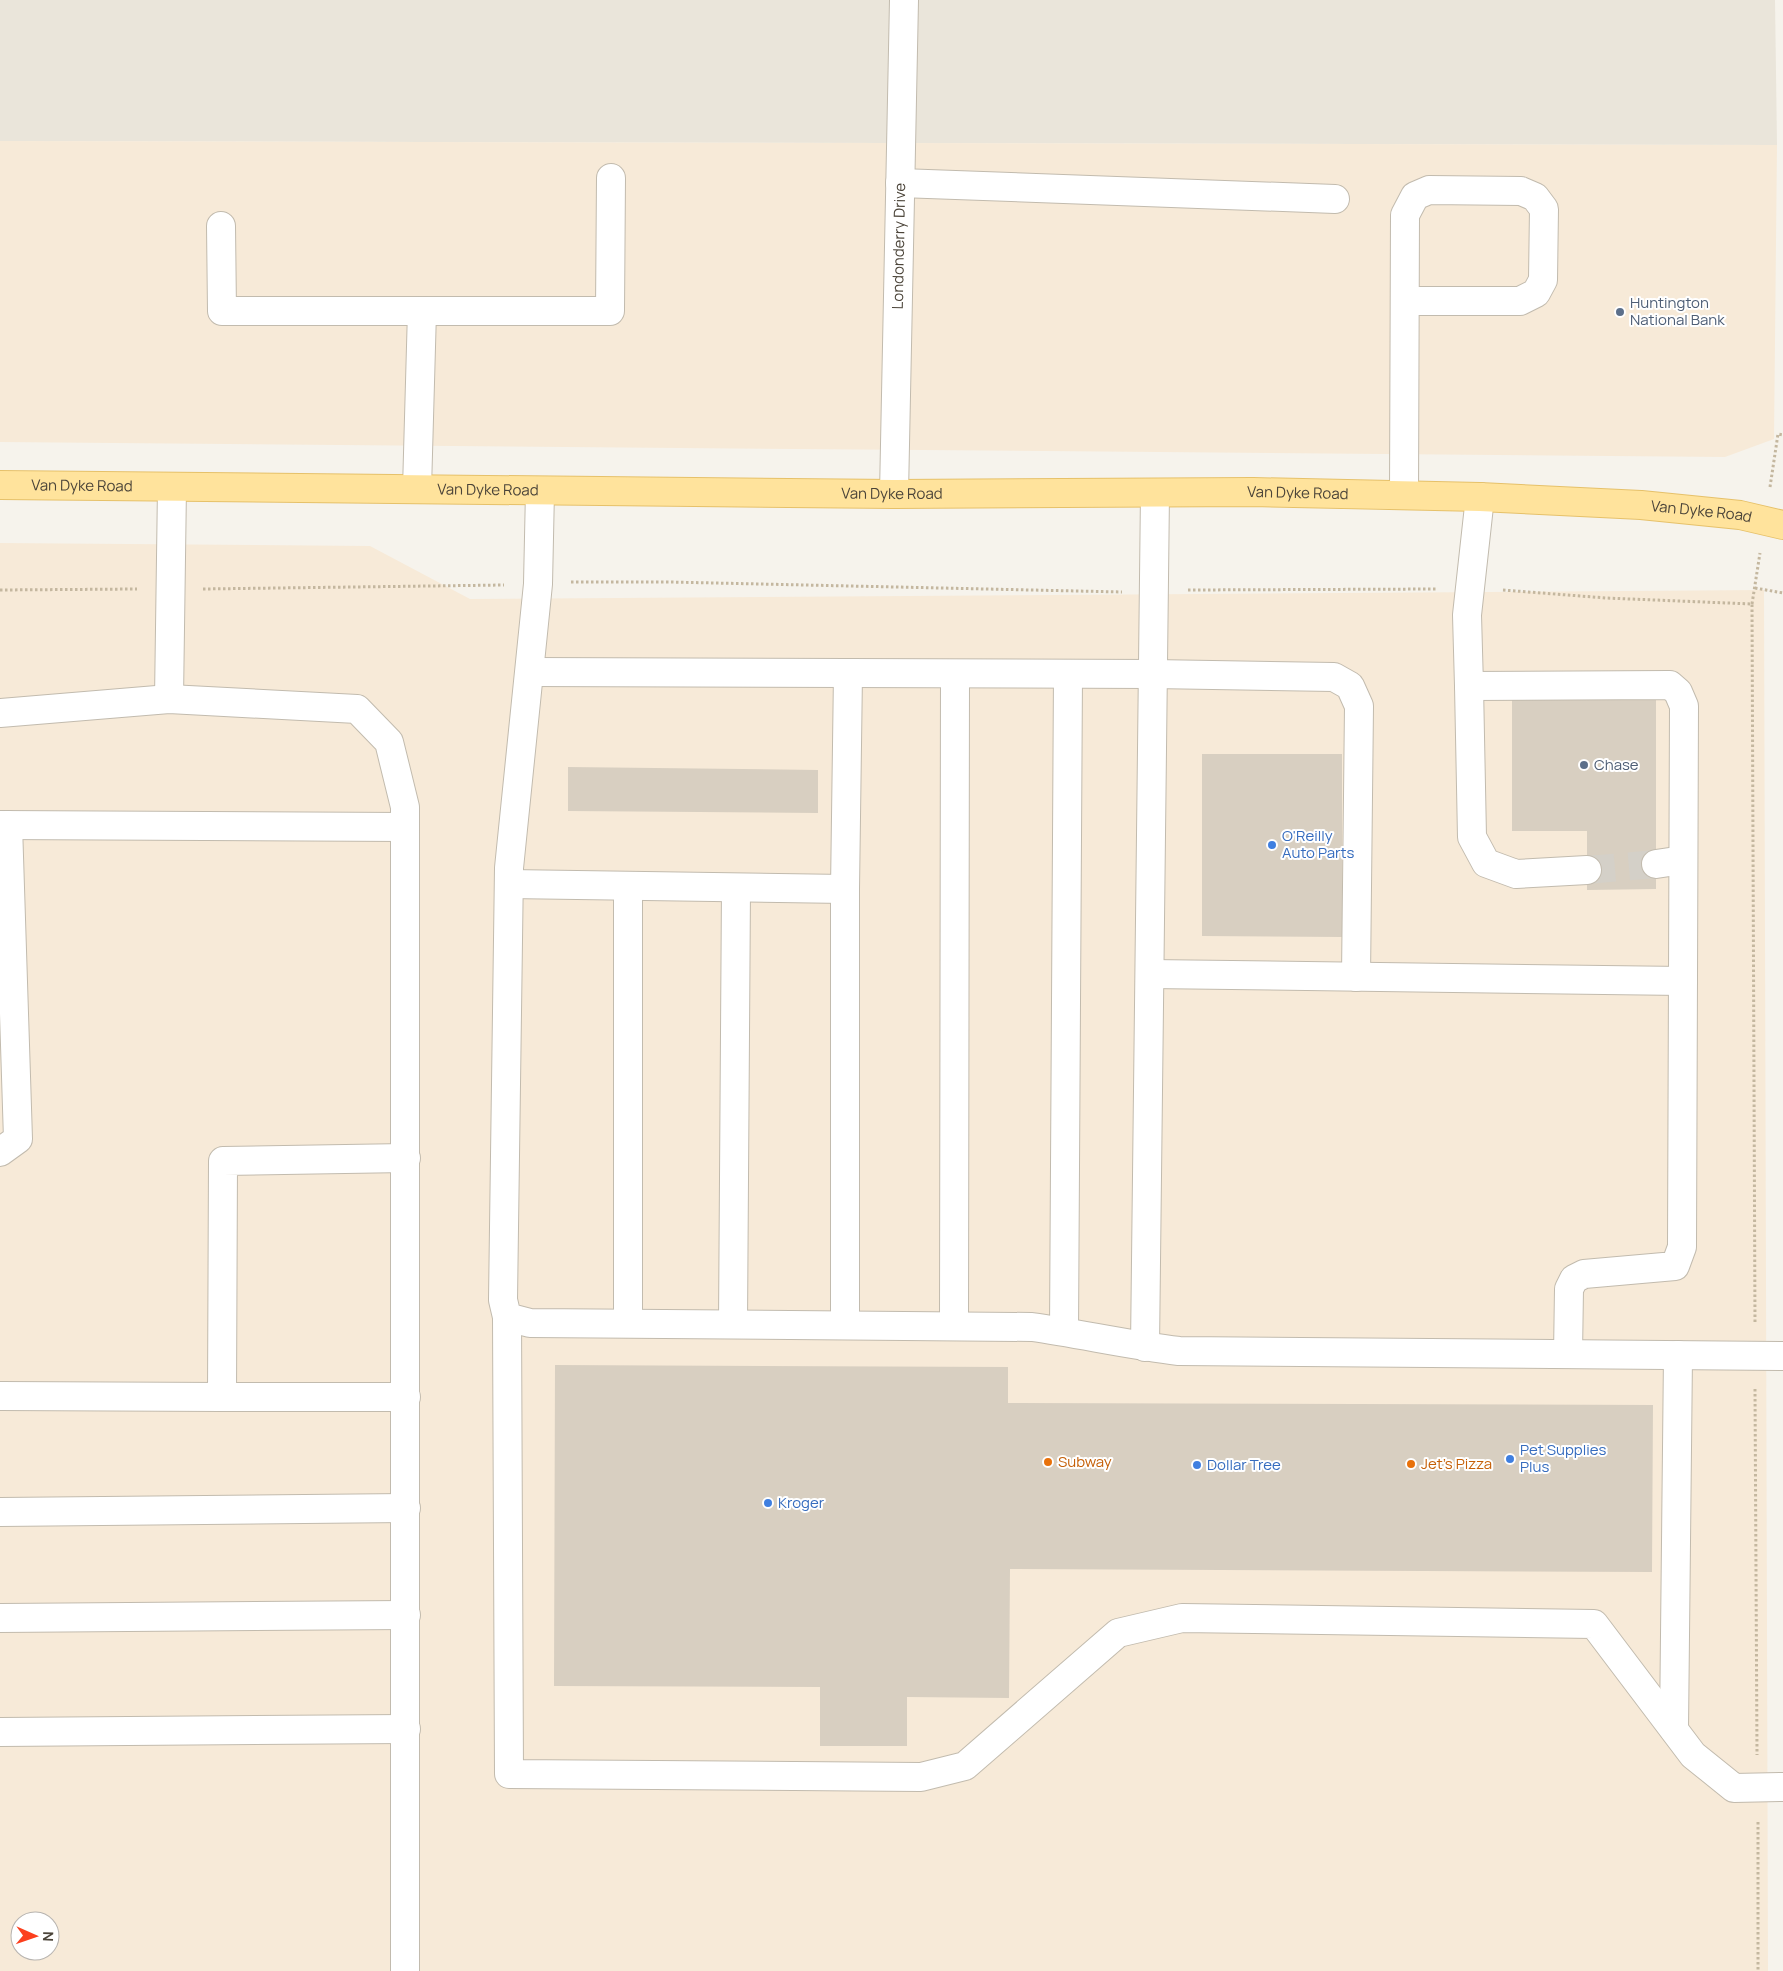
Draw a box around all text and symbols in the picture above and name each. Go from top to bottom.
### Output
street label: Londonderry Drive [887,182,910,309]
place label: Huntington National Bank [1630,292,1725,330]
marker: Huntington National Bank [1614,306,1626,318]
street label: Van Dyke Road [31,474,133,496]
street label: Van Dyke Road [437,478,539,500]
street label: Van Dyke Road [1247,481,1349,504]
street label: Van Dyke Road [841,482,943,504]
street label: Van Dyke Road [1650,495,1754,527]
place label: Chase [1594,754,1639,775]
marker: Chase [1578,759,1590,771]
place label: O'Reilly Auto Parts [1282,825,1354,863]
marker: O'Reilly Auto Parts [1266,839,1278,851]
place label: Pet Supplies Plus [1520,1439,1606,1477]
place label: Subway [1058,1451,1112,1472]
place label: Jet's Pizza [1421,1453,1492,1474]
marker: Pet Supplies Plus [1504,1453,1516,1465]
place label: Dollar Tree [1207,1454,1281,1475]
marker: Subway [1042,1456,1054,1468]
marker: Jet's Pizza [1405,1458,1417,1470]
marker: Dollar Tree [1191,1459,1203,1471]
place label: Kroger [778,1492,825,1513]
marker: Kroger [762,1497,774,1509]
north arrow [10,1911,60,1961]
text: N [39,1931,58,1942]

